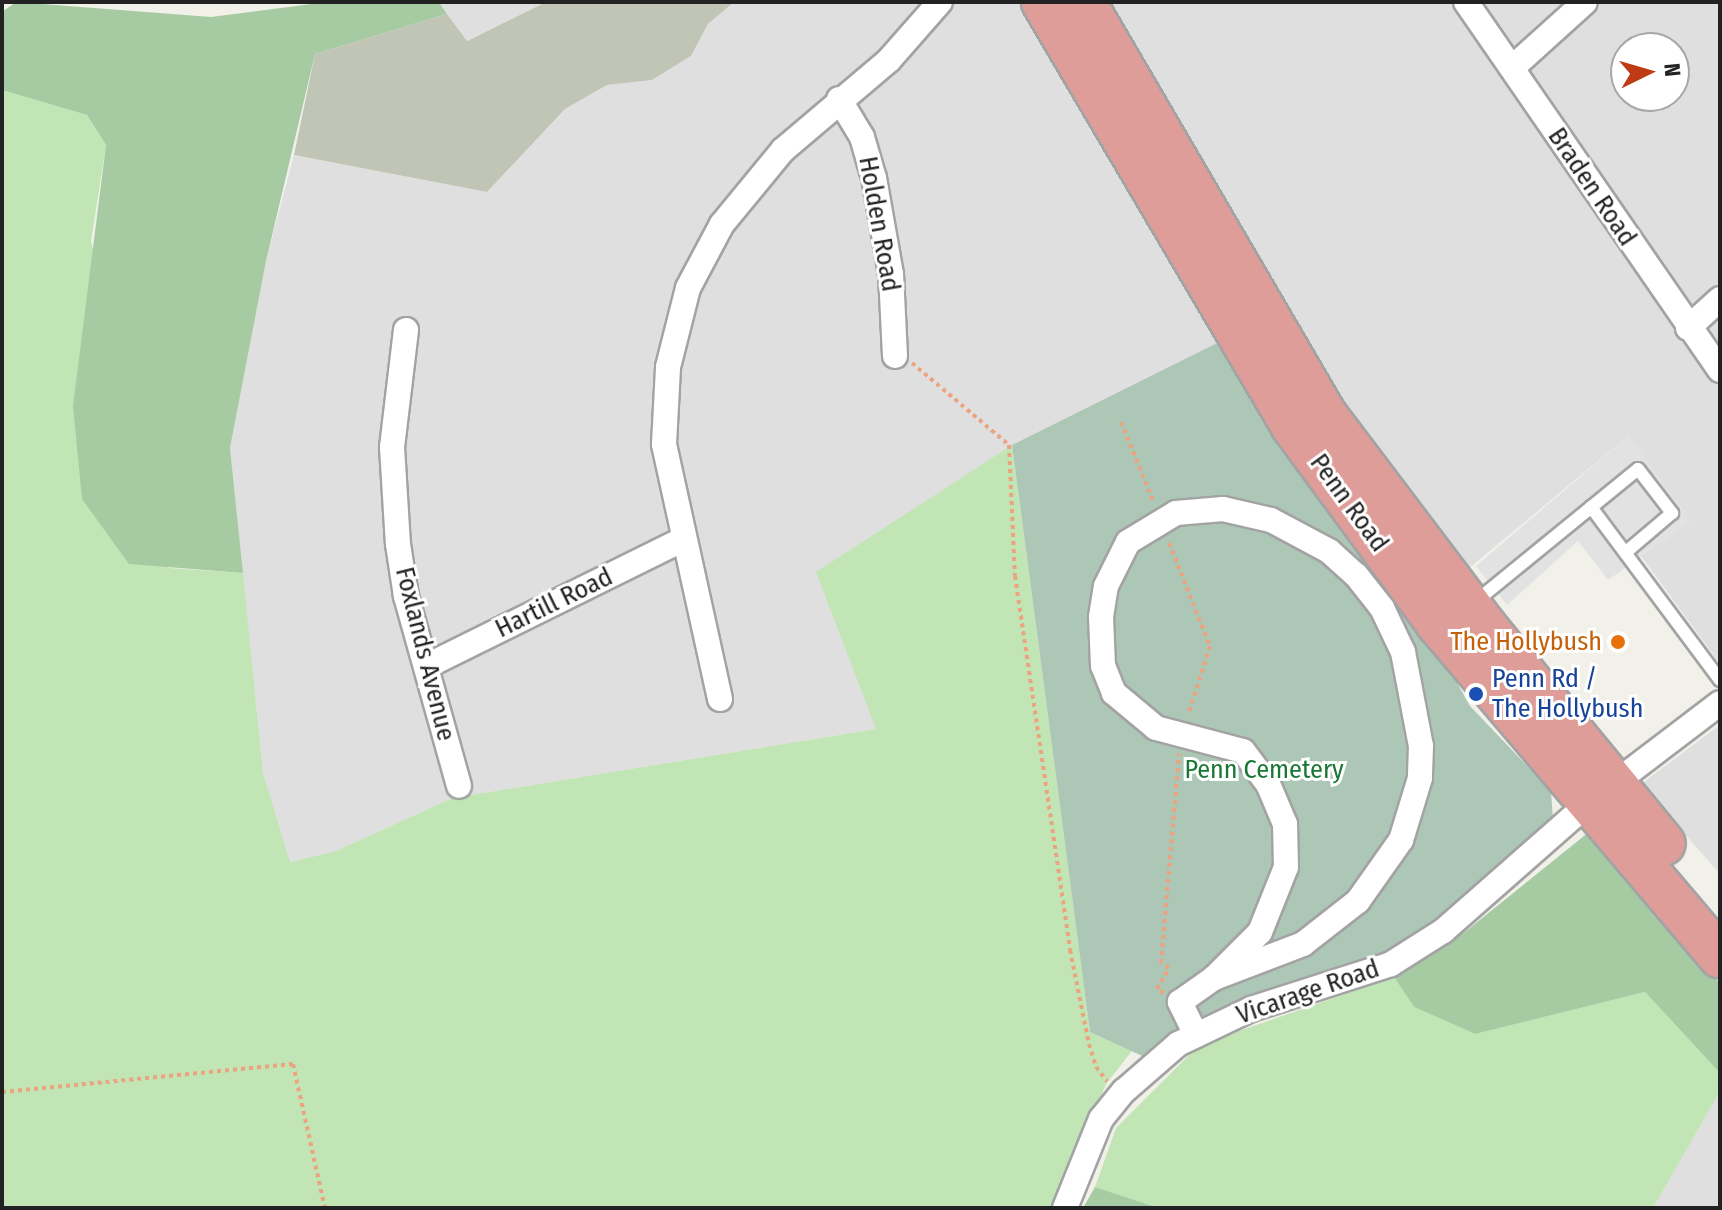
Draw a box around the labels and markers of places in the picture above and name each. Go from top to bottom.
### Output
place label: The Hollybush [1451,626,1602,658]
marker: The Hollybush [1609,633,1627,651]
place label: Penn Rd / The Hollybush [1492,663,1643,724]
marker: Penn Rd / The Hollybush [1467,685,1485,703]

